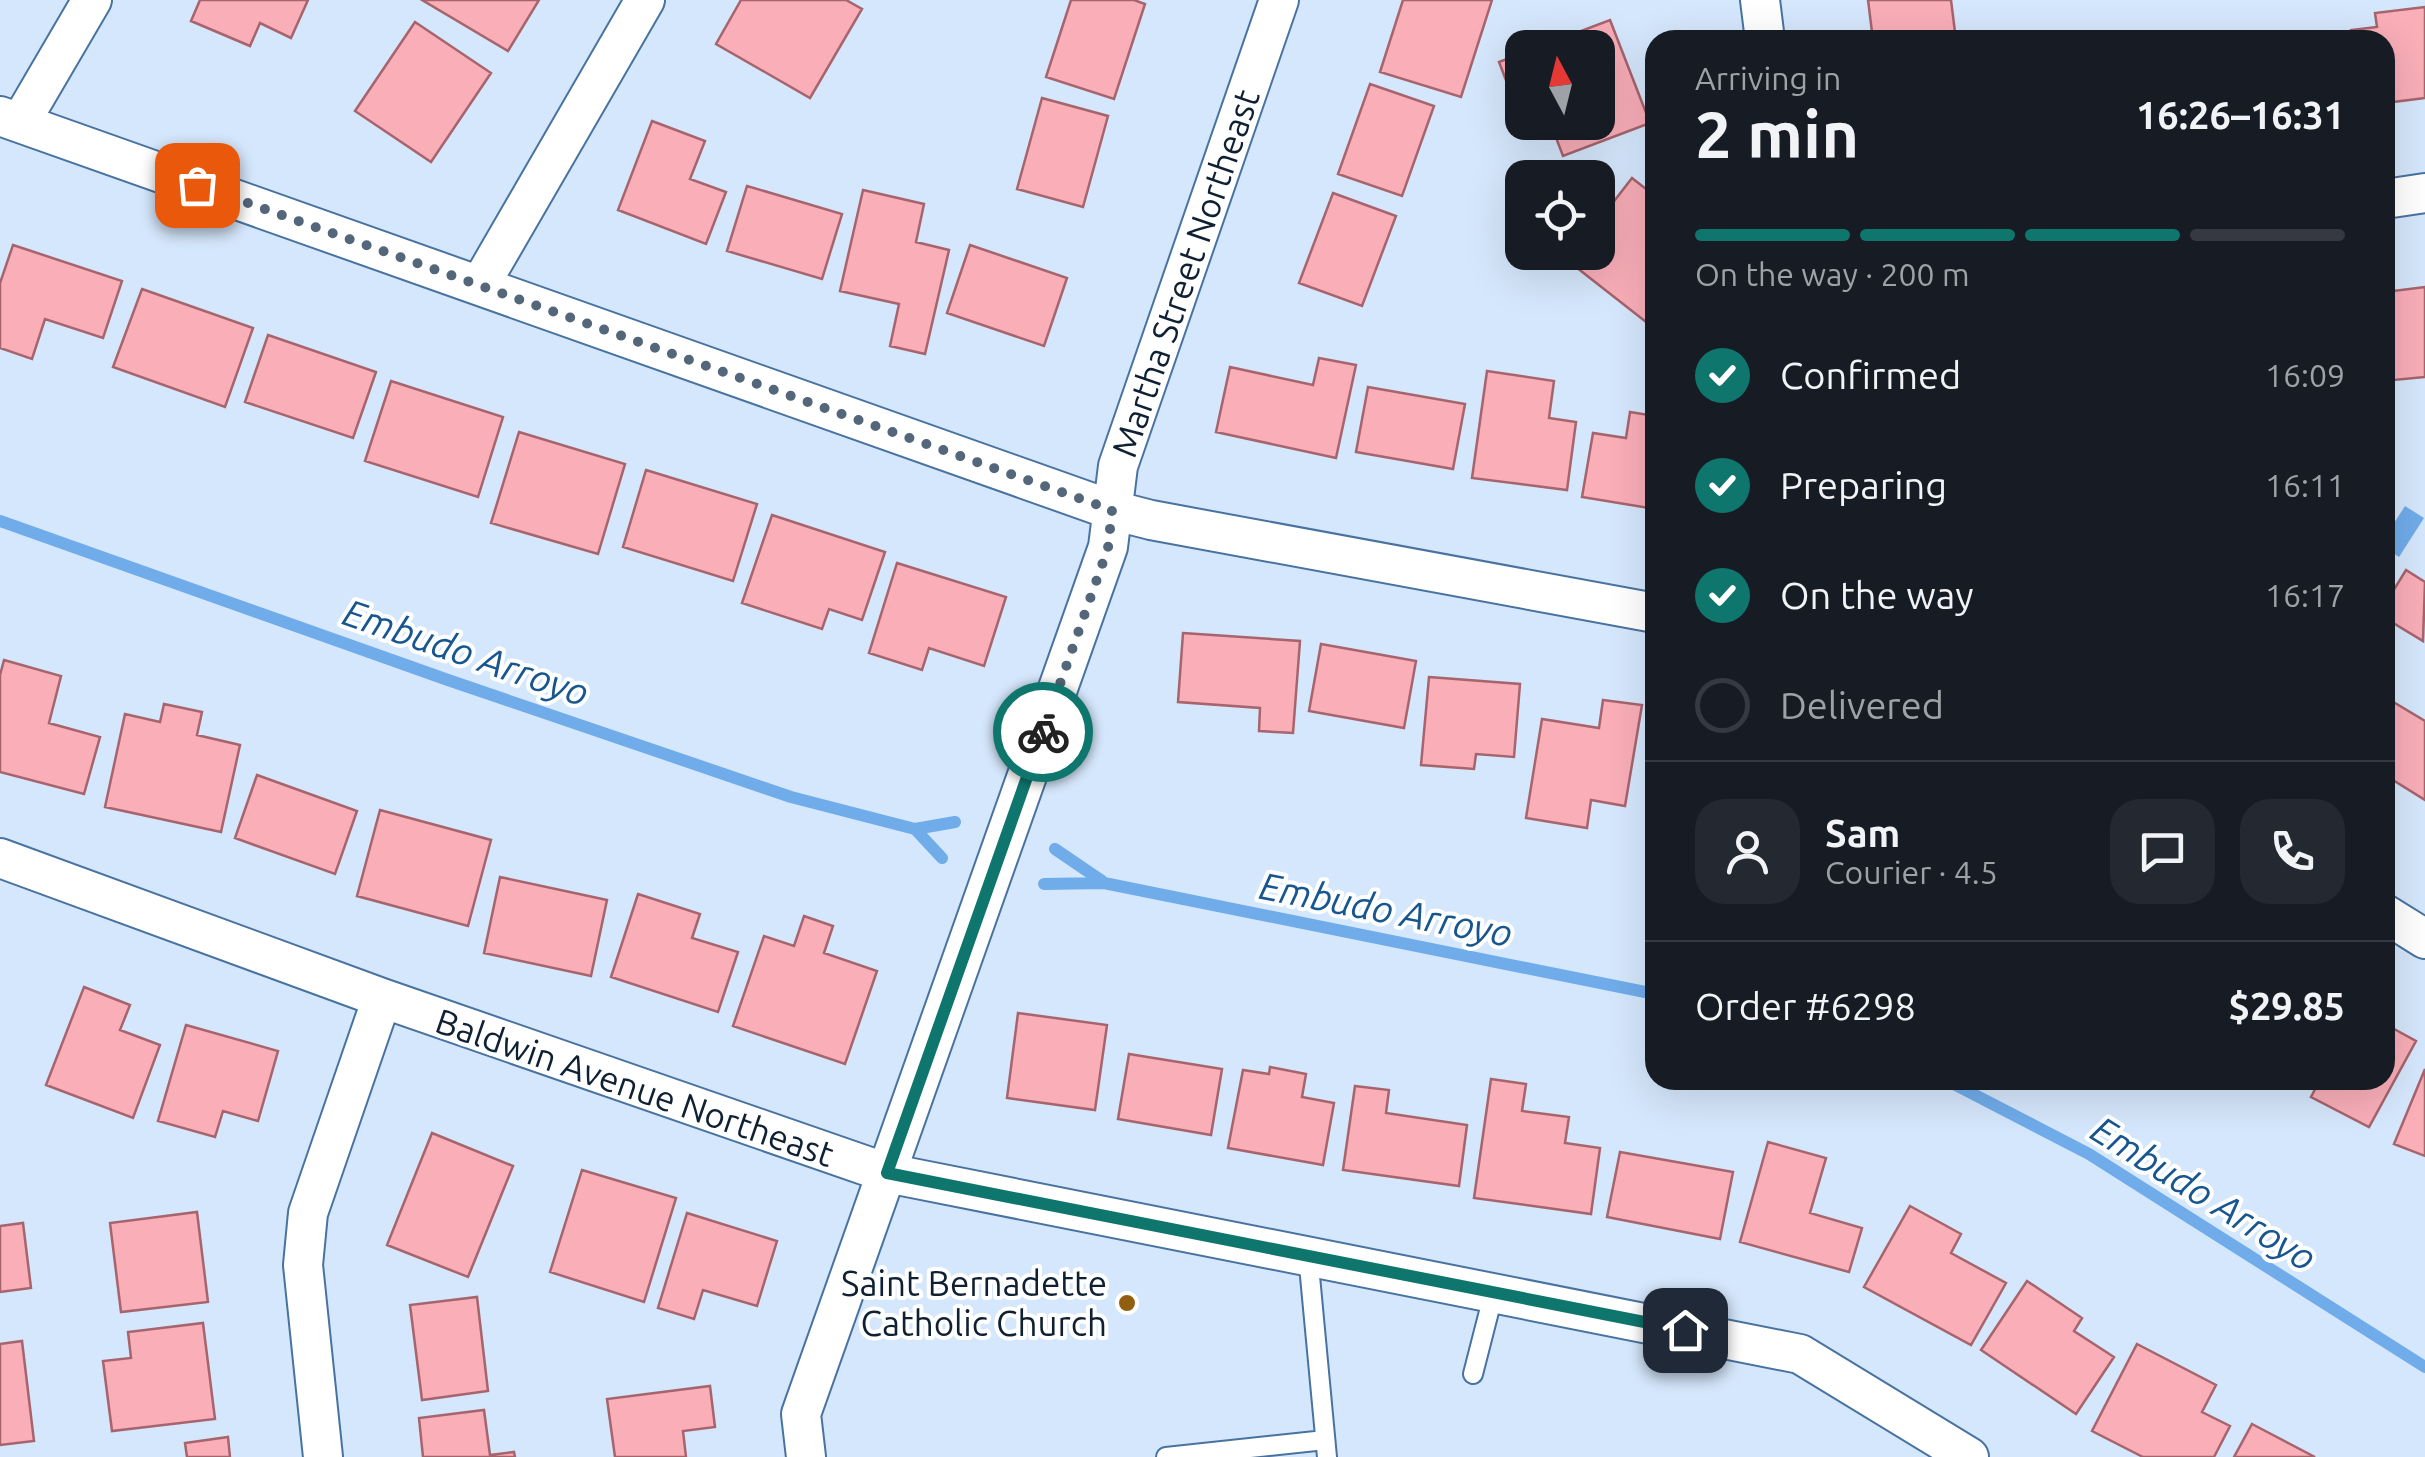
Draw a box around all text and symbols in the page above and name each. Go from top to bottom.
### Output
north arrow [1505,30,1615,140]
map controls [1505,30,1615,270]
text: Arriving in [1695,60,1841,96]
street label: Martha Street Northeast [1103,84,1267,462]
text: 16:26–16:31 [2136,94,2345,136]
text: 2 min [1695,97,1859,170]
pin [155,143,240,228]
icon: bag [170,158,225,213]
button: locate [1505,160,1615,270]
text: On the way · 200 m [1695,256,1970,292]
icon: check [1695,348,1750,403]
text: Confirmed [1780,354,1961,396]
text: 16:09 [2265,357,2345,393]
icon: check [1695,458,1750,513]
text: Preparing [1780,464,1947,506]
text: 16:11 [2265,467,2345,503]
icon: check [1695,568,1750,623]
text: On the way [1780,574,1973,616]
text: 16:17 [2265,577,2345,613]
water label: Embudo Arroyo [338,590,594,714]
courier [993,682,1093,782]
text: Delivered [1780,684,1944,726]
icon: bike [1016,705,1071,760]
button: person [1695,799,1800,904]
button: chat [2110,799,2215,904]
button: phone [2240,799,2345,904]
text: Sam [1825,812,1900,854]
text: Courier · 4.5 [1825,854,1998,890]
water label: Embudo Arroyo [1256,864,1516,954]
text: Order #6298 [1695,985,1916,1027]
text: $29.85 [2228,985,2345,1027]
street label: Baldwin Avenue Northeast [431,1000,839,1174]
water label: Embudo Arroyo [2084,1107,2324,1279]
place label: Saint Bernadette Catholic Church [841,1263,1107,1343]
pin [1643,1288,1728,1373]
marker: Saint Bernadette Catholic Church [1116,1292,1138,1314]
icon: home [1658,1303,1713,1358]

